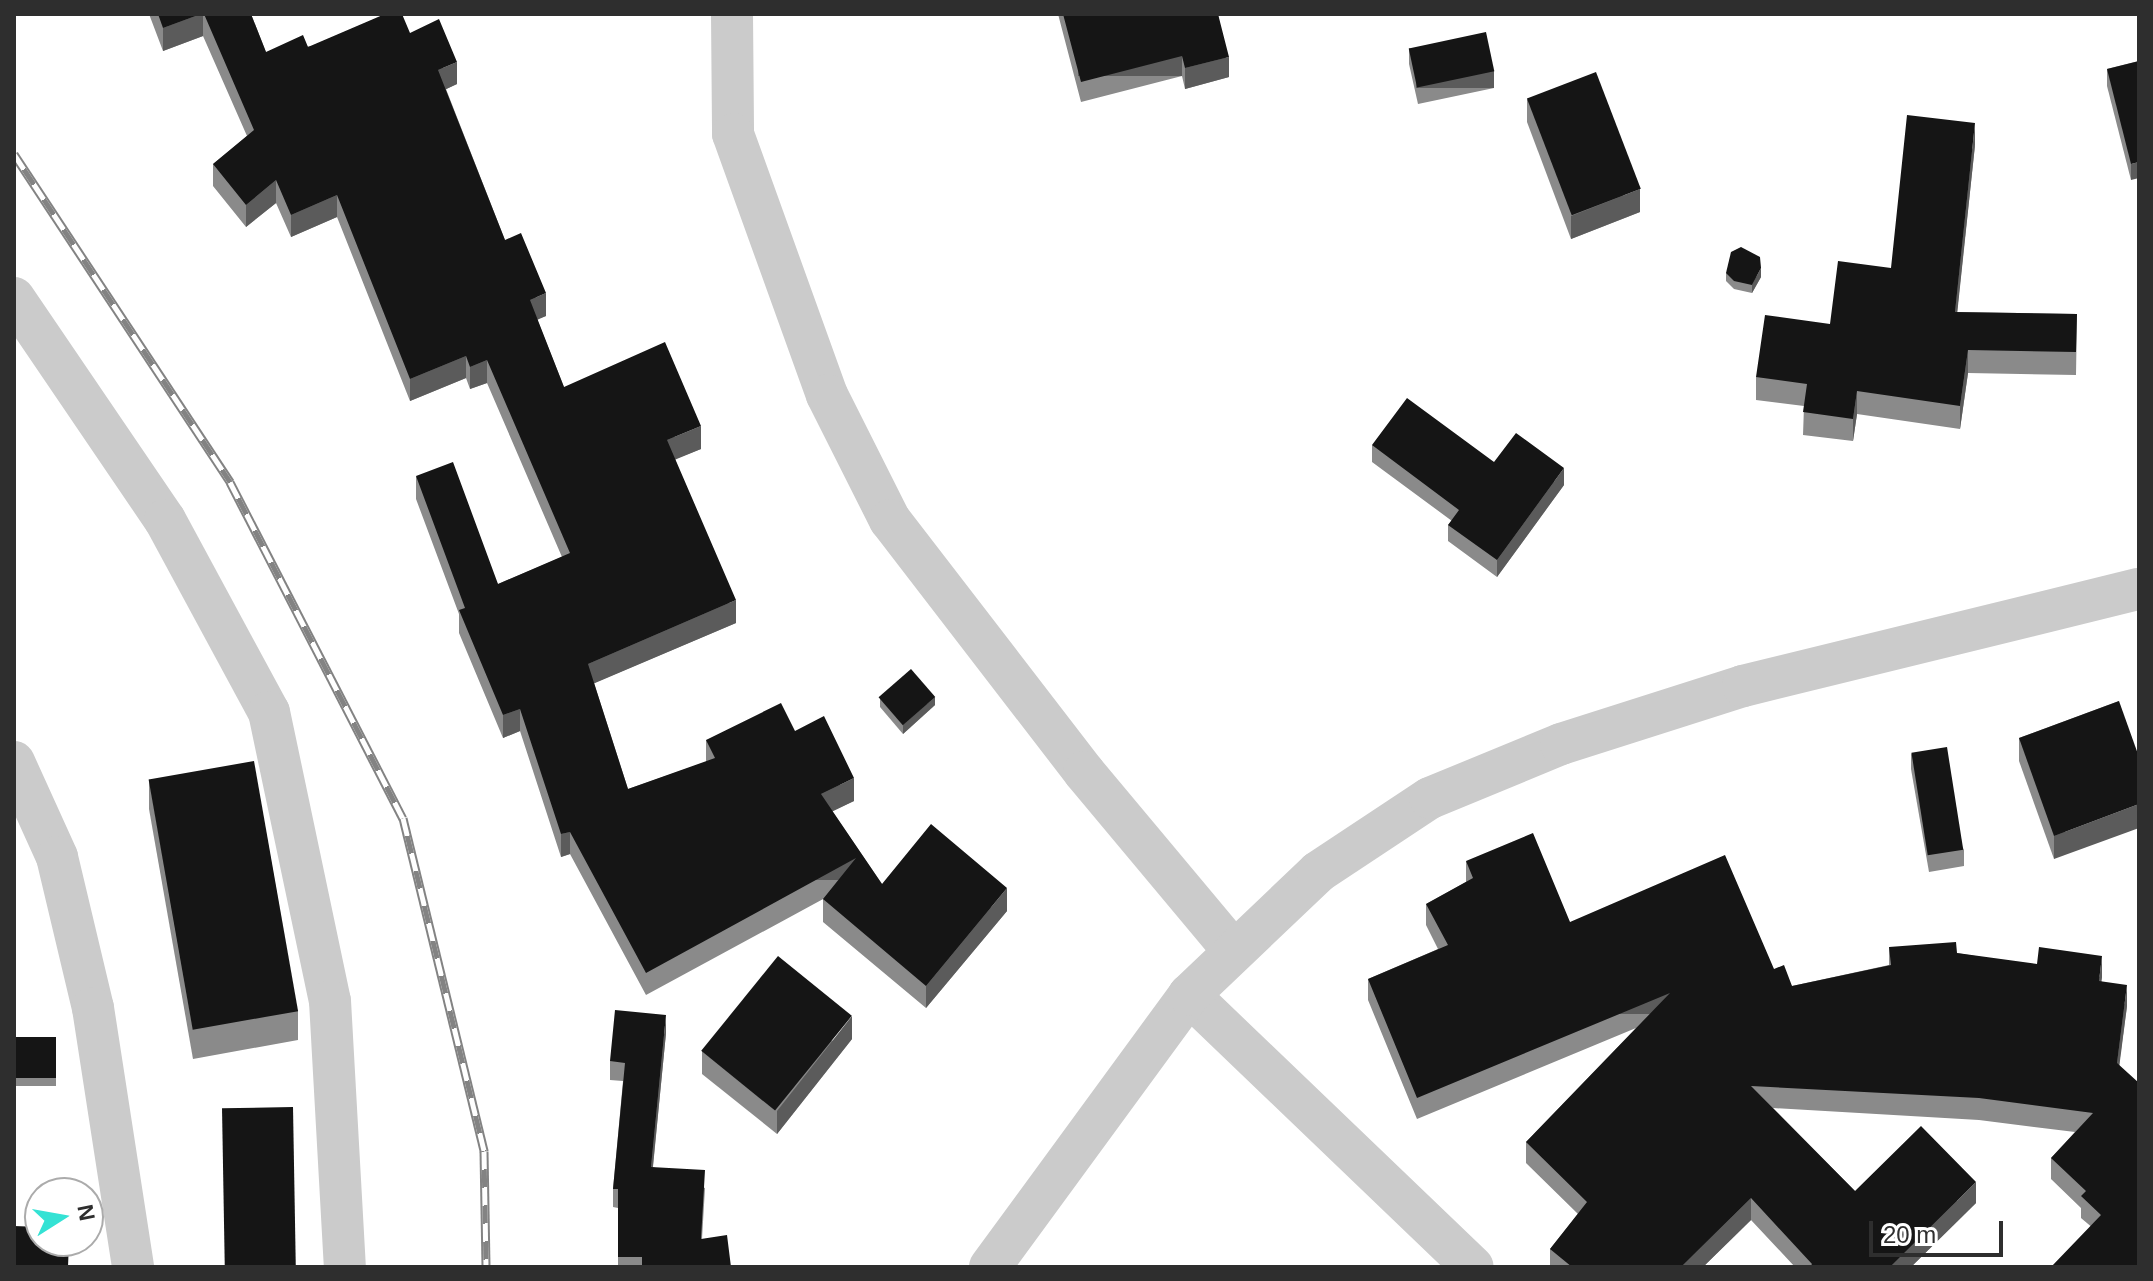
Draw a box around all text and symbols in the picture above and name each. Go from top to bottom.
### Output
north arrow [24,1177,104,1257]
text: N [72,1203,100,1223]
scale bar [1873,1205,2007,1255]
text: 20 m [1883,1221,1936,1248]

